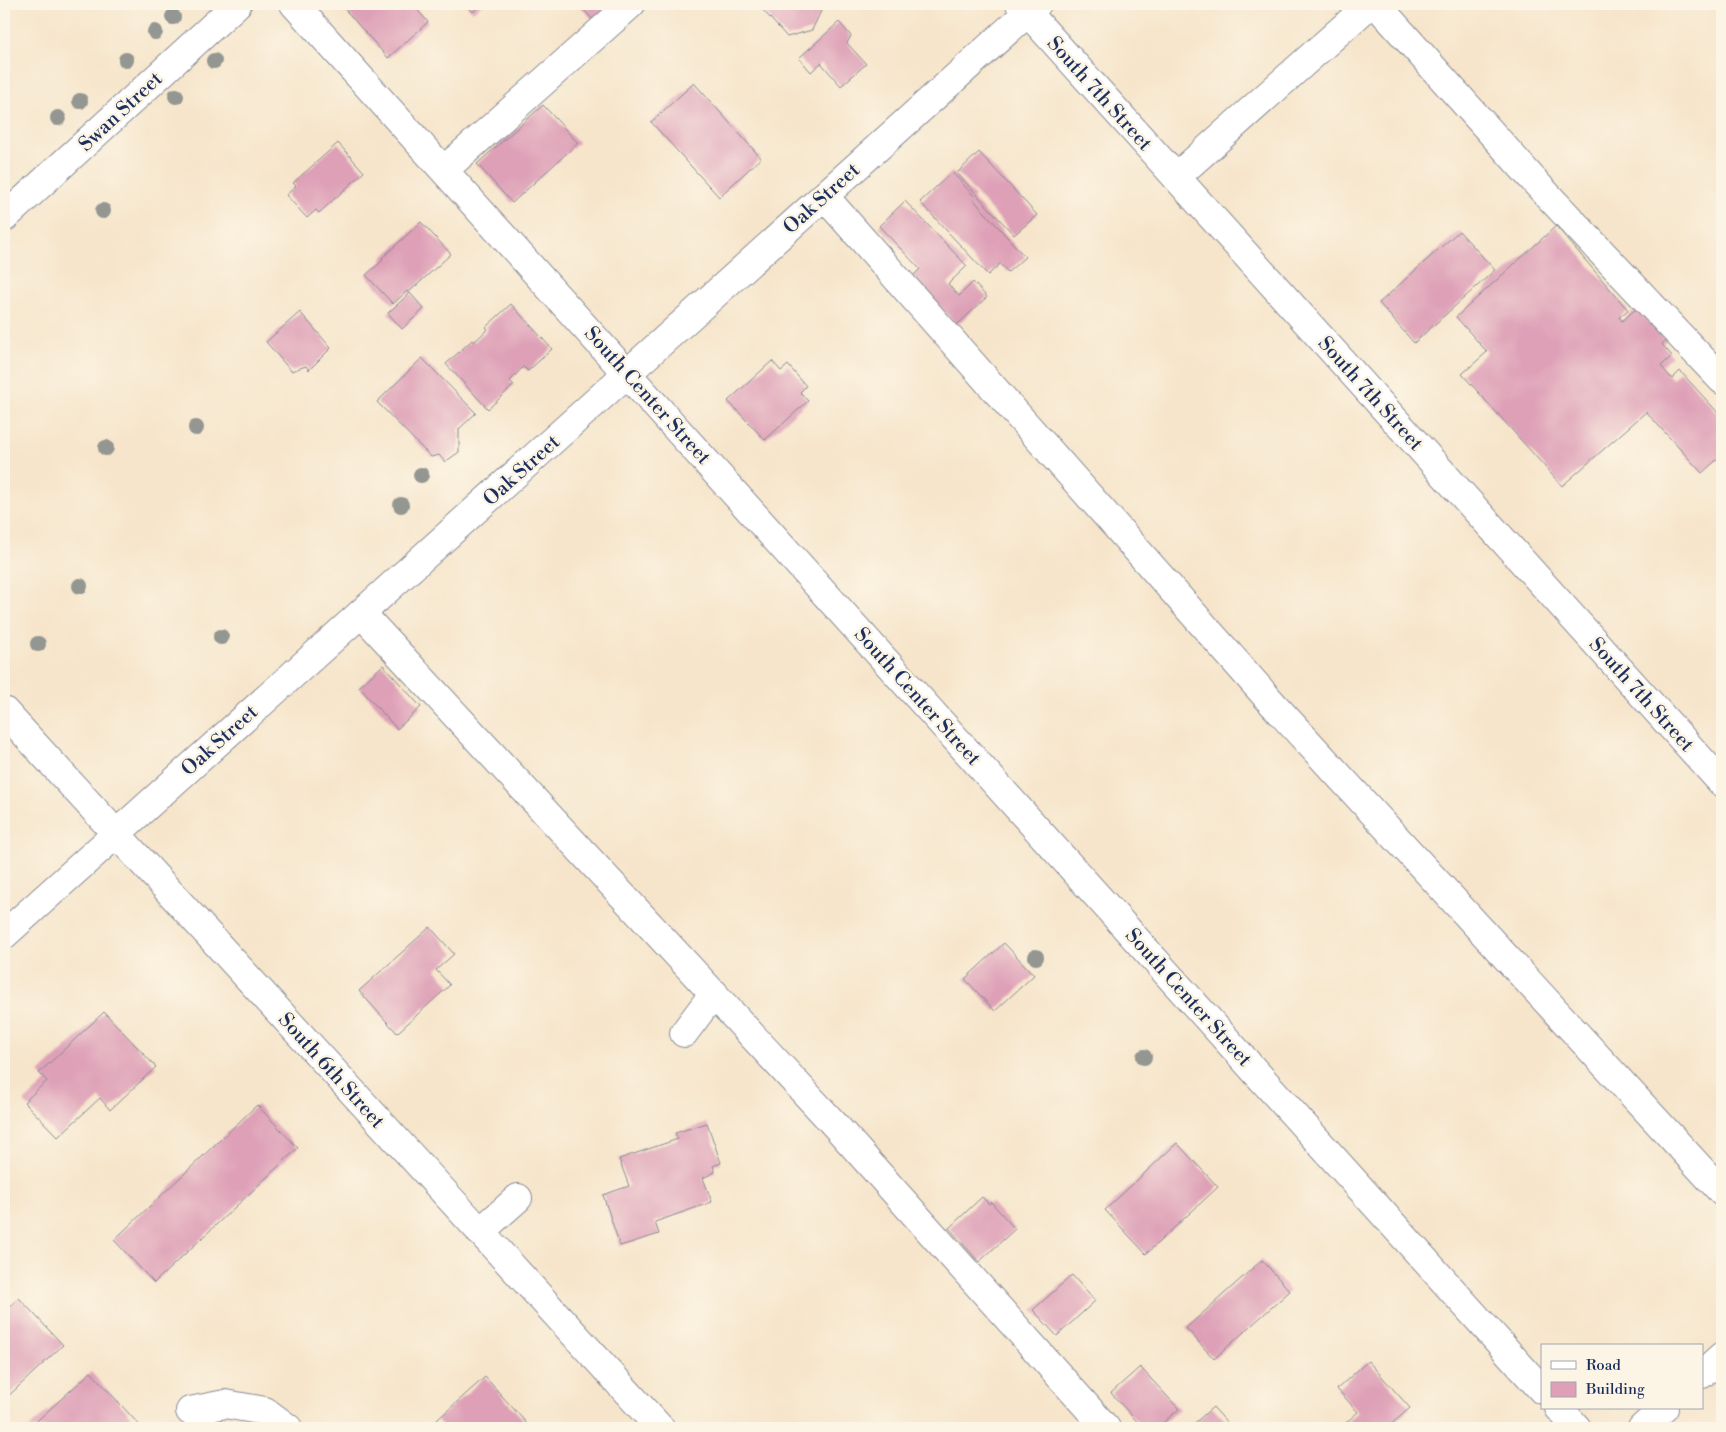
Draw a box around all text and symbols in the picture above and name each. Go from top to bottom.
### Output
street label: South 7th Street [1041,32,1157,156]
street label: Swan Street [74,67,168,157]
street label: Oak Street [778,158,866,240]
street label: South Center Street [578,322,716,470]
street label: South 7th Street [1312,332,1428,456]
street label: Oak Street [478,430,566,512]
street label: South Center Street [848,623,986,771]
street label: South 7th Street [1583,633,1699,757]
street label: Oak Street [176,700,264,782]
street label: South Center Street [1119,924,1257,1072]
street label: South 6th Street [272,1008,389,1134]
legend [1541,1344,1704,1410]
text: Road [1586,1356,1621,1375]
text: Building [1585,1380,1645,1399]

